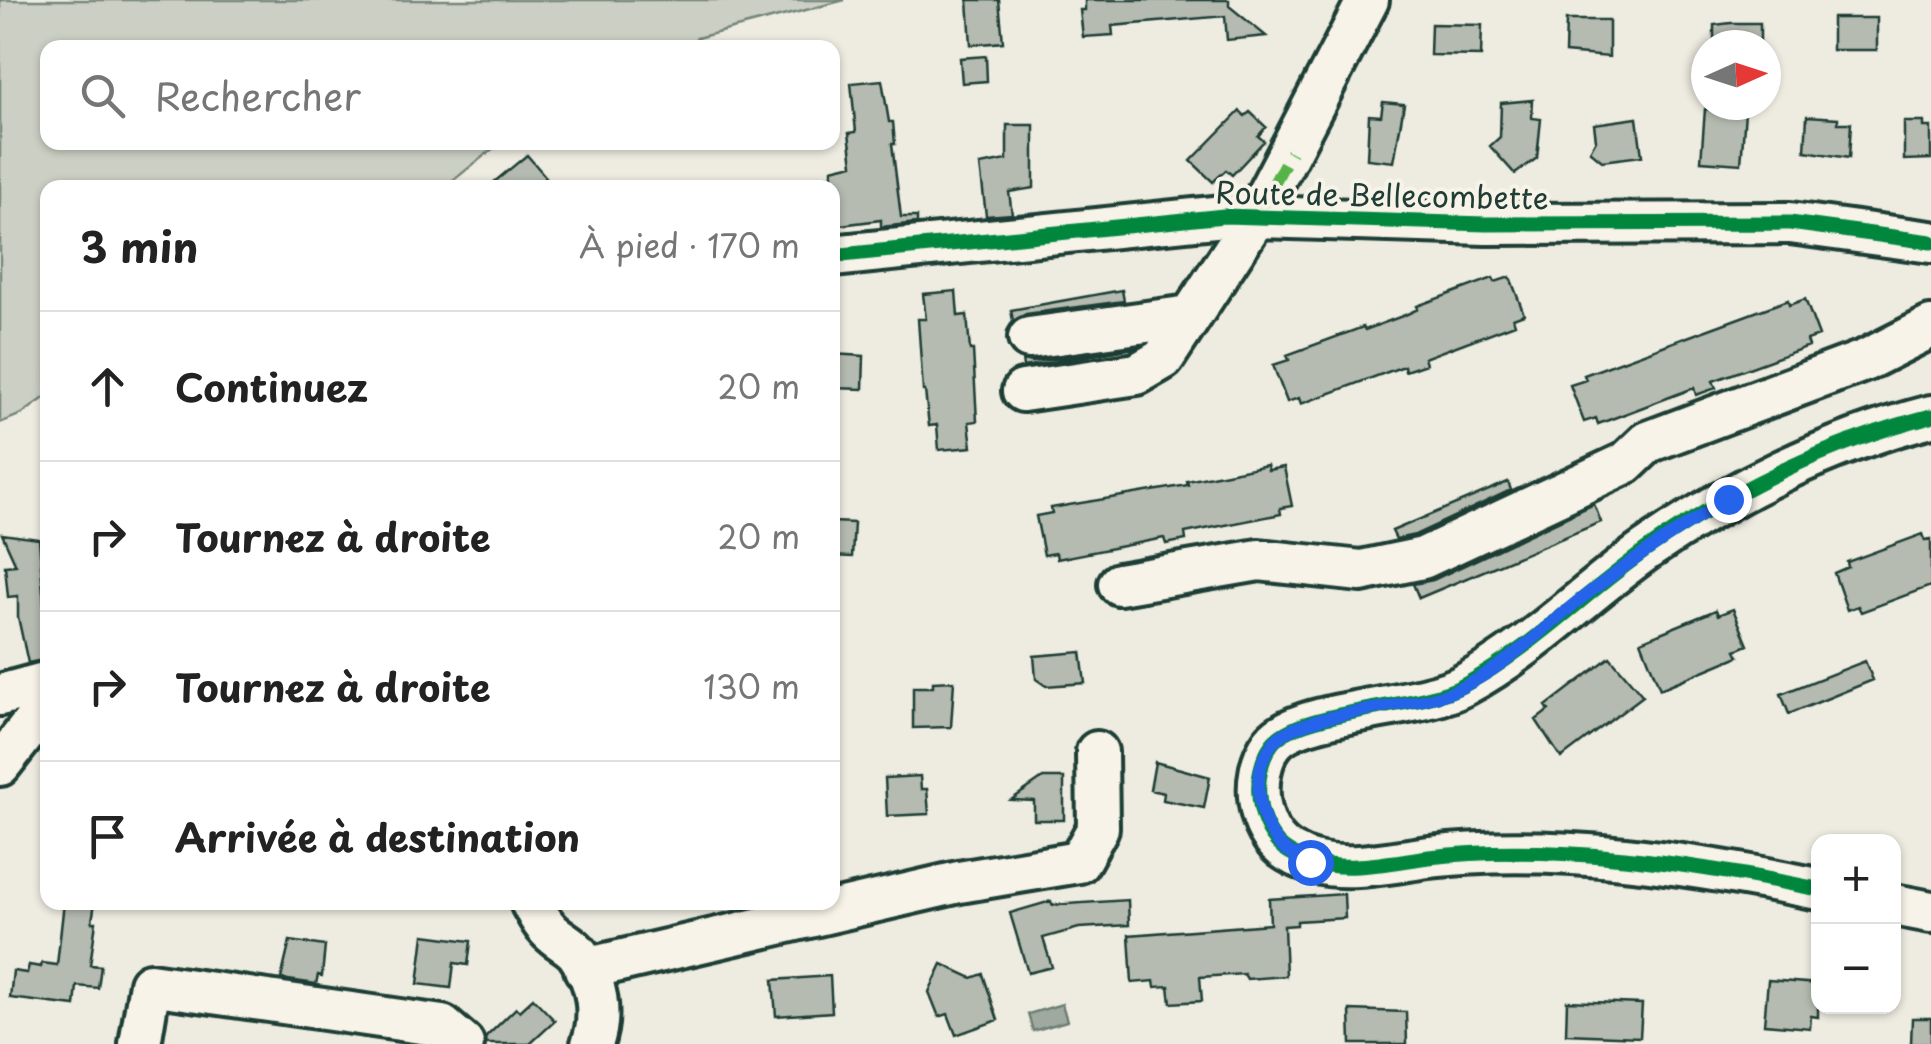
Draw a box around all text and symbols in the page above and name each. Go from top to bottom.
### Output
north arrow [1691,30,1781,120]
search box [40,40,840,150]
text: Rechercher [155,67,361,124]
icon: search [75,68,130,123]
street label: Route de Bellecombette [1215,169,1549,219]
text: 3 min [80,214,198,277]
text: À pied · 170 m [579,221,800,269]
text: Continuez [175,358,368,415]
icon: ahead [80,359,135,414]
text: 20 m [718,362,800,410]
route end [1706,477,1752,523]
text: Tournez à droite [175,508,491,565]
icon: right [80,509,135,564]
text: 20 m [718,512,800,560]
text: Tournez à droite [175,658,491,715]
icon: right [80,659,135,714]
text: 130 m [703,662,800,710]
text: Arrivée à destination [175,808,580,865]
icon: arrive [80,809,135,864]
map controls [1811,834,1901,1014]
button: + [1811,834,1901,924]
route start [1288,840,1334,886]
button: − [1811,924,1901,1014]

